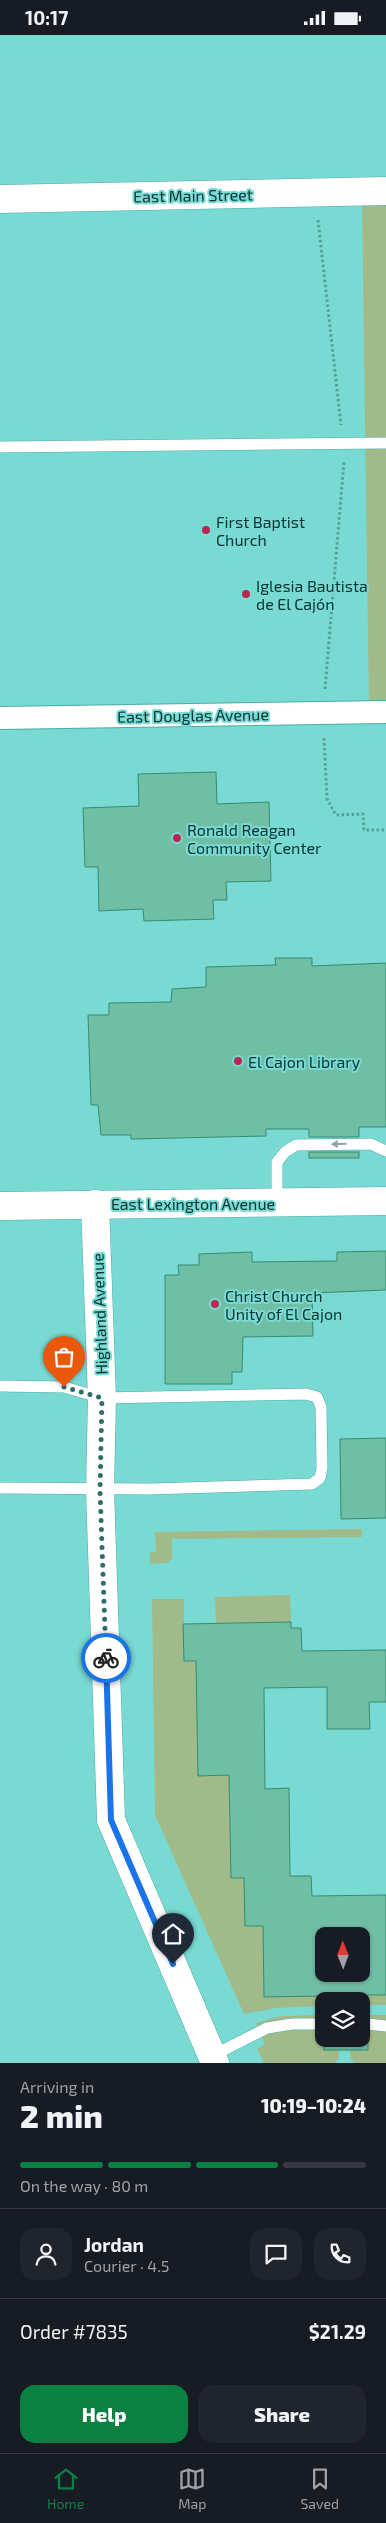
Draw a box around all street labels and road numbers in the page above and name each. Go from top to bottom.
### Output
street label: East Main Street [133,184,253,206]
street label: East Douglas Avenue [117,704,269,726]
street label: East Lexington Avenue [111,1194,275,1213]
street label: Highland Avenue [87,1253,111,1375]

